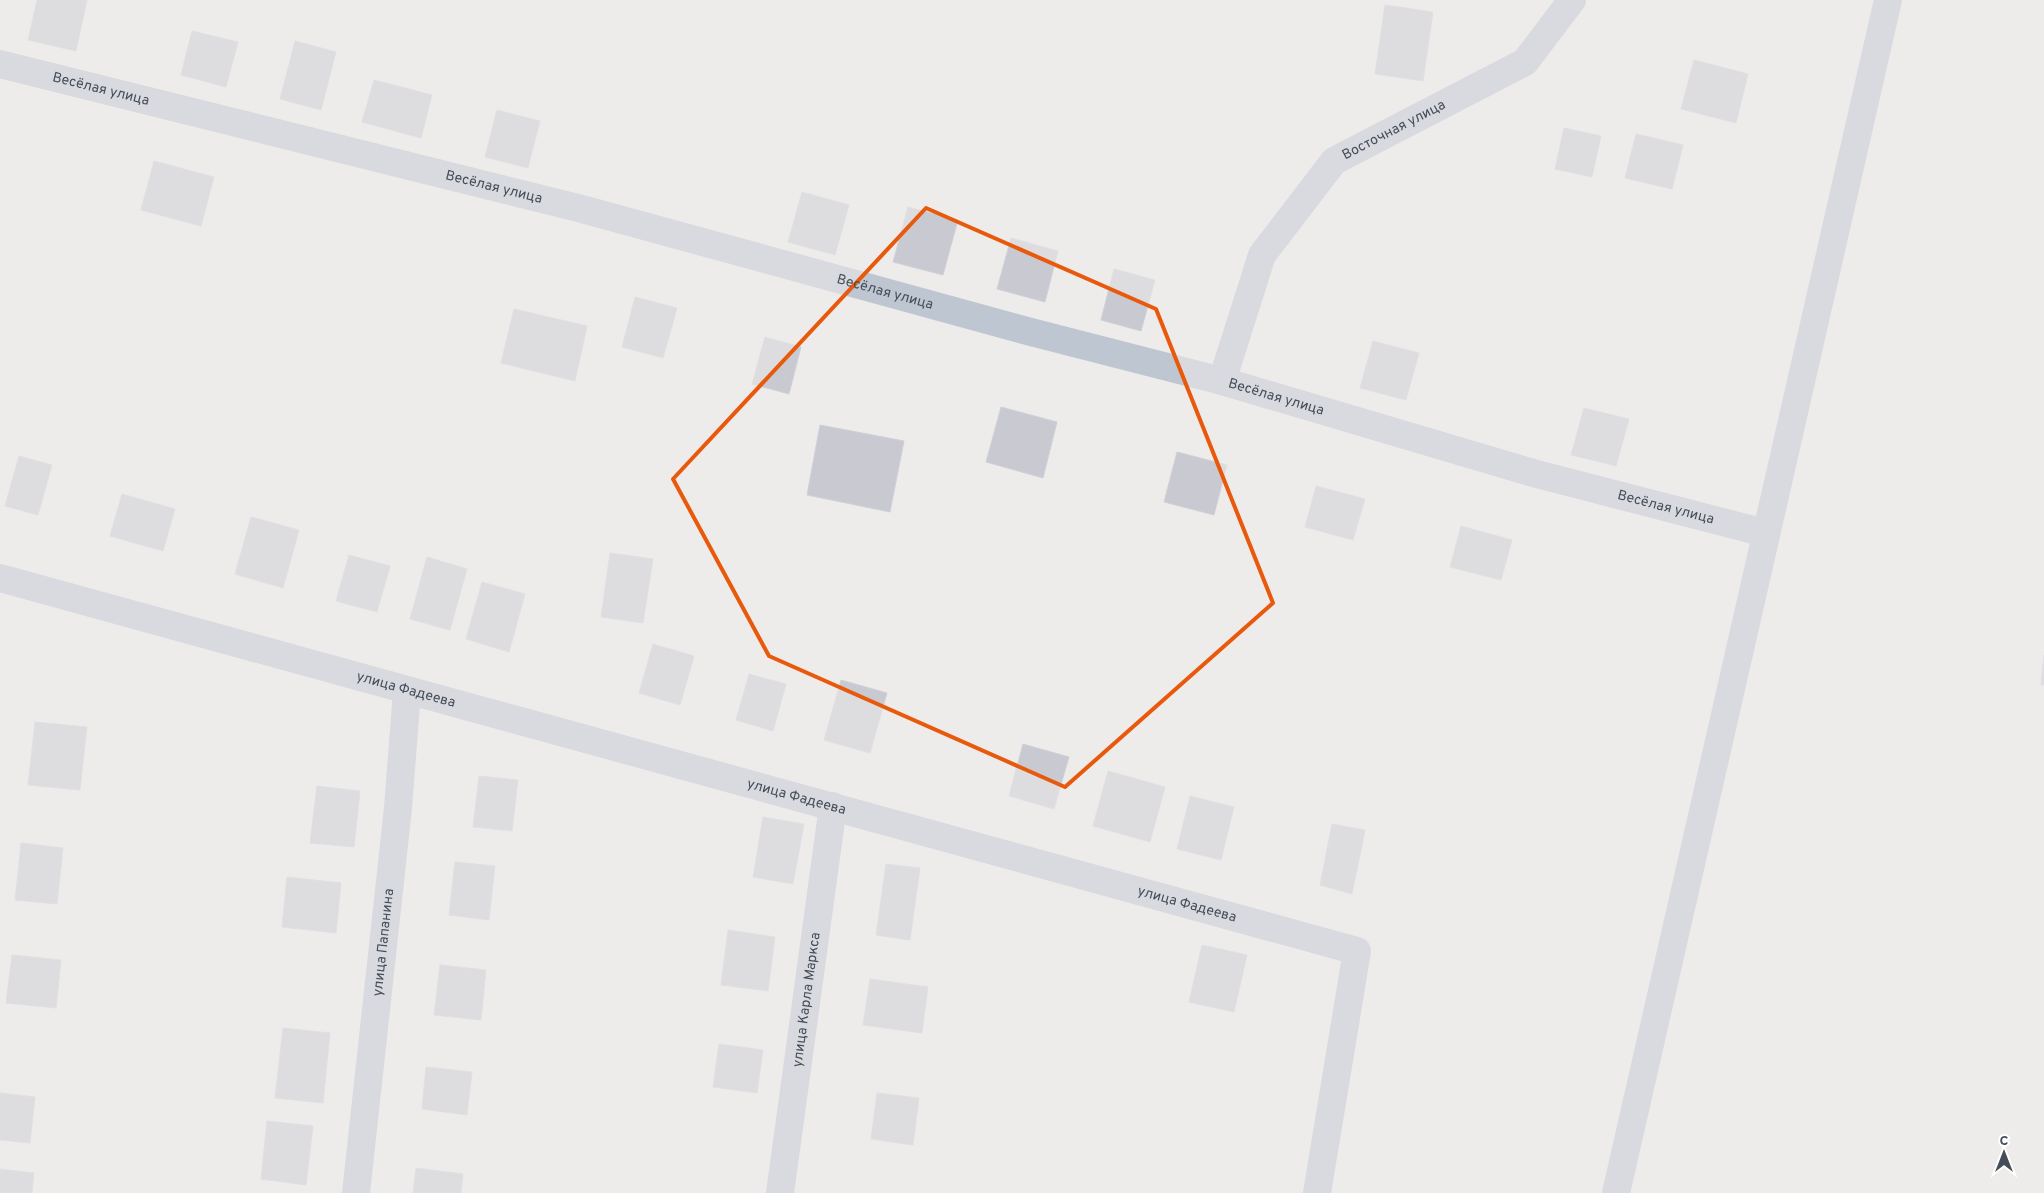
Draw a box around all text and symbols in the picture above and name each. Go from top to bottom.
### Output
street label: Весёлая улица [51,69,151,109]
street label: Восточная улица [1339,96,1448,164]
street label: Весёлая улица [444,167,544,207]
street label: Весёлая улица [835,271,935,313]
street label: Весёлая улица [1226,375,1326,419]
street label: Весёлая улица [1616,487,1716,528]
street label: улица Фадеева [355,668,457,711]
street label: улица Фадеева [745,775,848,819]
street label: улица Фадеева [1136,883,1238,926]
street label: улица Папанина [369,888,398,997]
street label: улица Карла Маркса [789,931,824,1068]
north arrow [1979,1128,2029,1178]
text: С [2000,1133,2009,1150]

